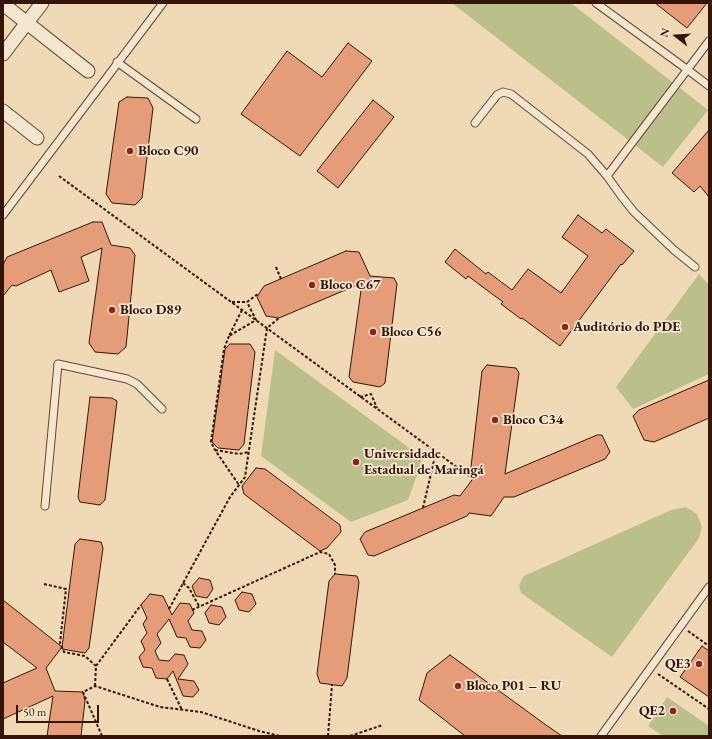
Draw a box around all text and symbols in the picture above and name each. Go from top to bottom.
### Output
north arrow [656,16,696,56]
text: N [657,26,673,39]
place label: Bloco C90 [138,143,198,159]
marker: Bloco C90 [125,146,135,156]
place label: Bloco C67 [320,277,380,293]
marker: Bloco C67 [307,280,317,290]
place label: Bloco D89 [120,302,181,318]
marker: Bloco D89 [107,305,117,315]
place label: Auditório do PDE [573,319,680,335]
marker: Auditório do PDE [560,322,570,332]
place label: Bloco C56 [381,324,441,340]
marker: Bloco C56 [368,327,378,337]
place label: Bloco C34 [503,412,563,428]
marker: Bloco C34 [490,415,500,425]
place label: Universidade Estadual de Maringá [364,446,484,478]
marker: Universidade Estadual de Maringá [351,457,361,467]
place label: QE3 [665,656,691,672]
marker: QE3 [694,659,704,669]
place label: Bloco P01 – RU [466,678,561,694]
marker: Bloco P01 – RU [453,681,463,691]
scale bar [18,697,101,723]
place label: QE2 [639,703,665,719]
text: 50 m [23,704,46,720]
marker: QE2 [668,706,678,716]

